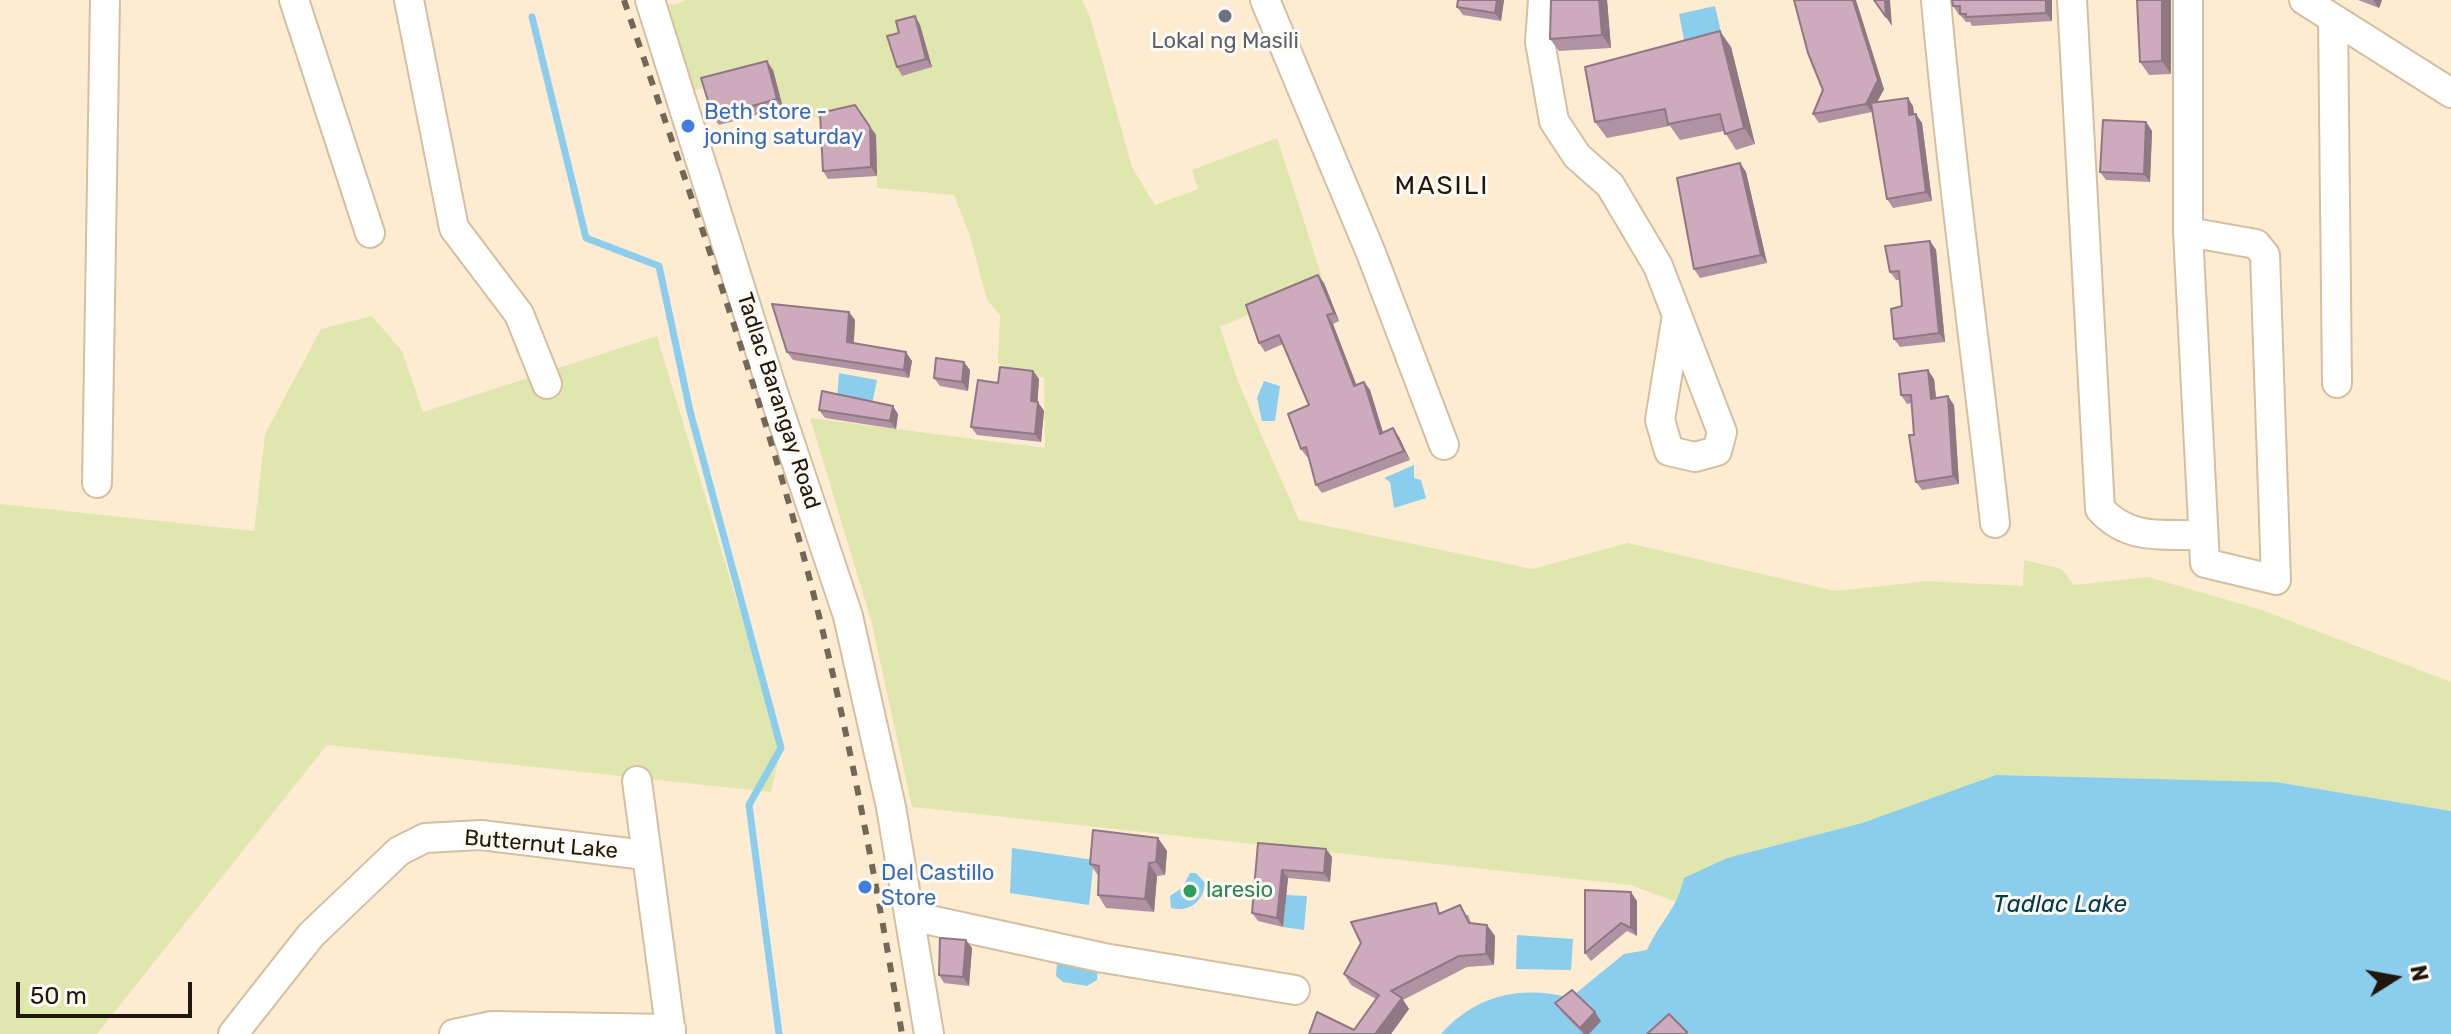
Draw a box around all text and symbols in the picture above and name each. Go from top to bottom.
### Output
marker: Lokal ng Masili [1216,7,1234,25]
place label: Lokal ng Masili [1151,29,1299,55]
place label: Beth store - joning saturday [704,100,863,152]
marker: Beth store - joning saturday [679,117,697,135]
district label: MASILI [1395,170,1489,202]
street label: Tadlac Barangay Road [731,289,825,513]
street label: Butternut Lake [463,825,619,865]
place label: Del Castillo Store [881,861,994,912]
marker: Del Castillo Store [856,878,874,896]
place label: laresio [1206,878,1273,904]
marker: laresio [1181,882,1199,900]
water label: Tadlac Lake [1993,891,2127,919]
north arrow [2355,938,2435,1018]
text: N [2404,963,2434,984]
scale bar [20,966,196,1016]
text: 50 m [30,982,87,1010]

